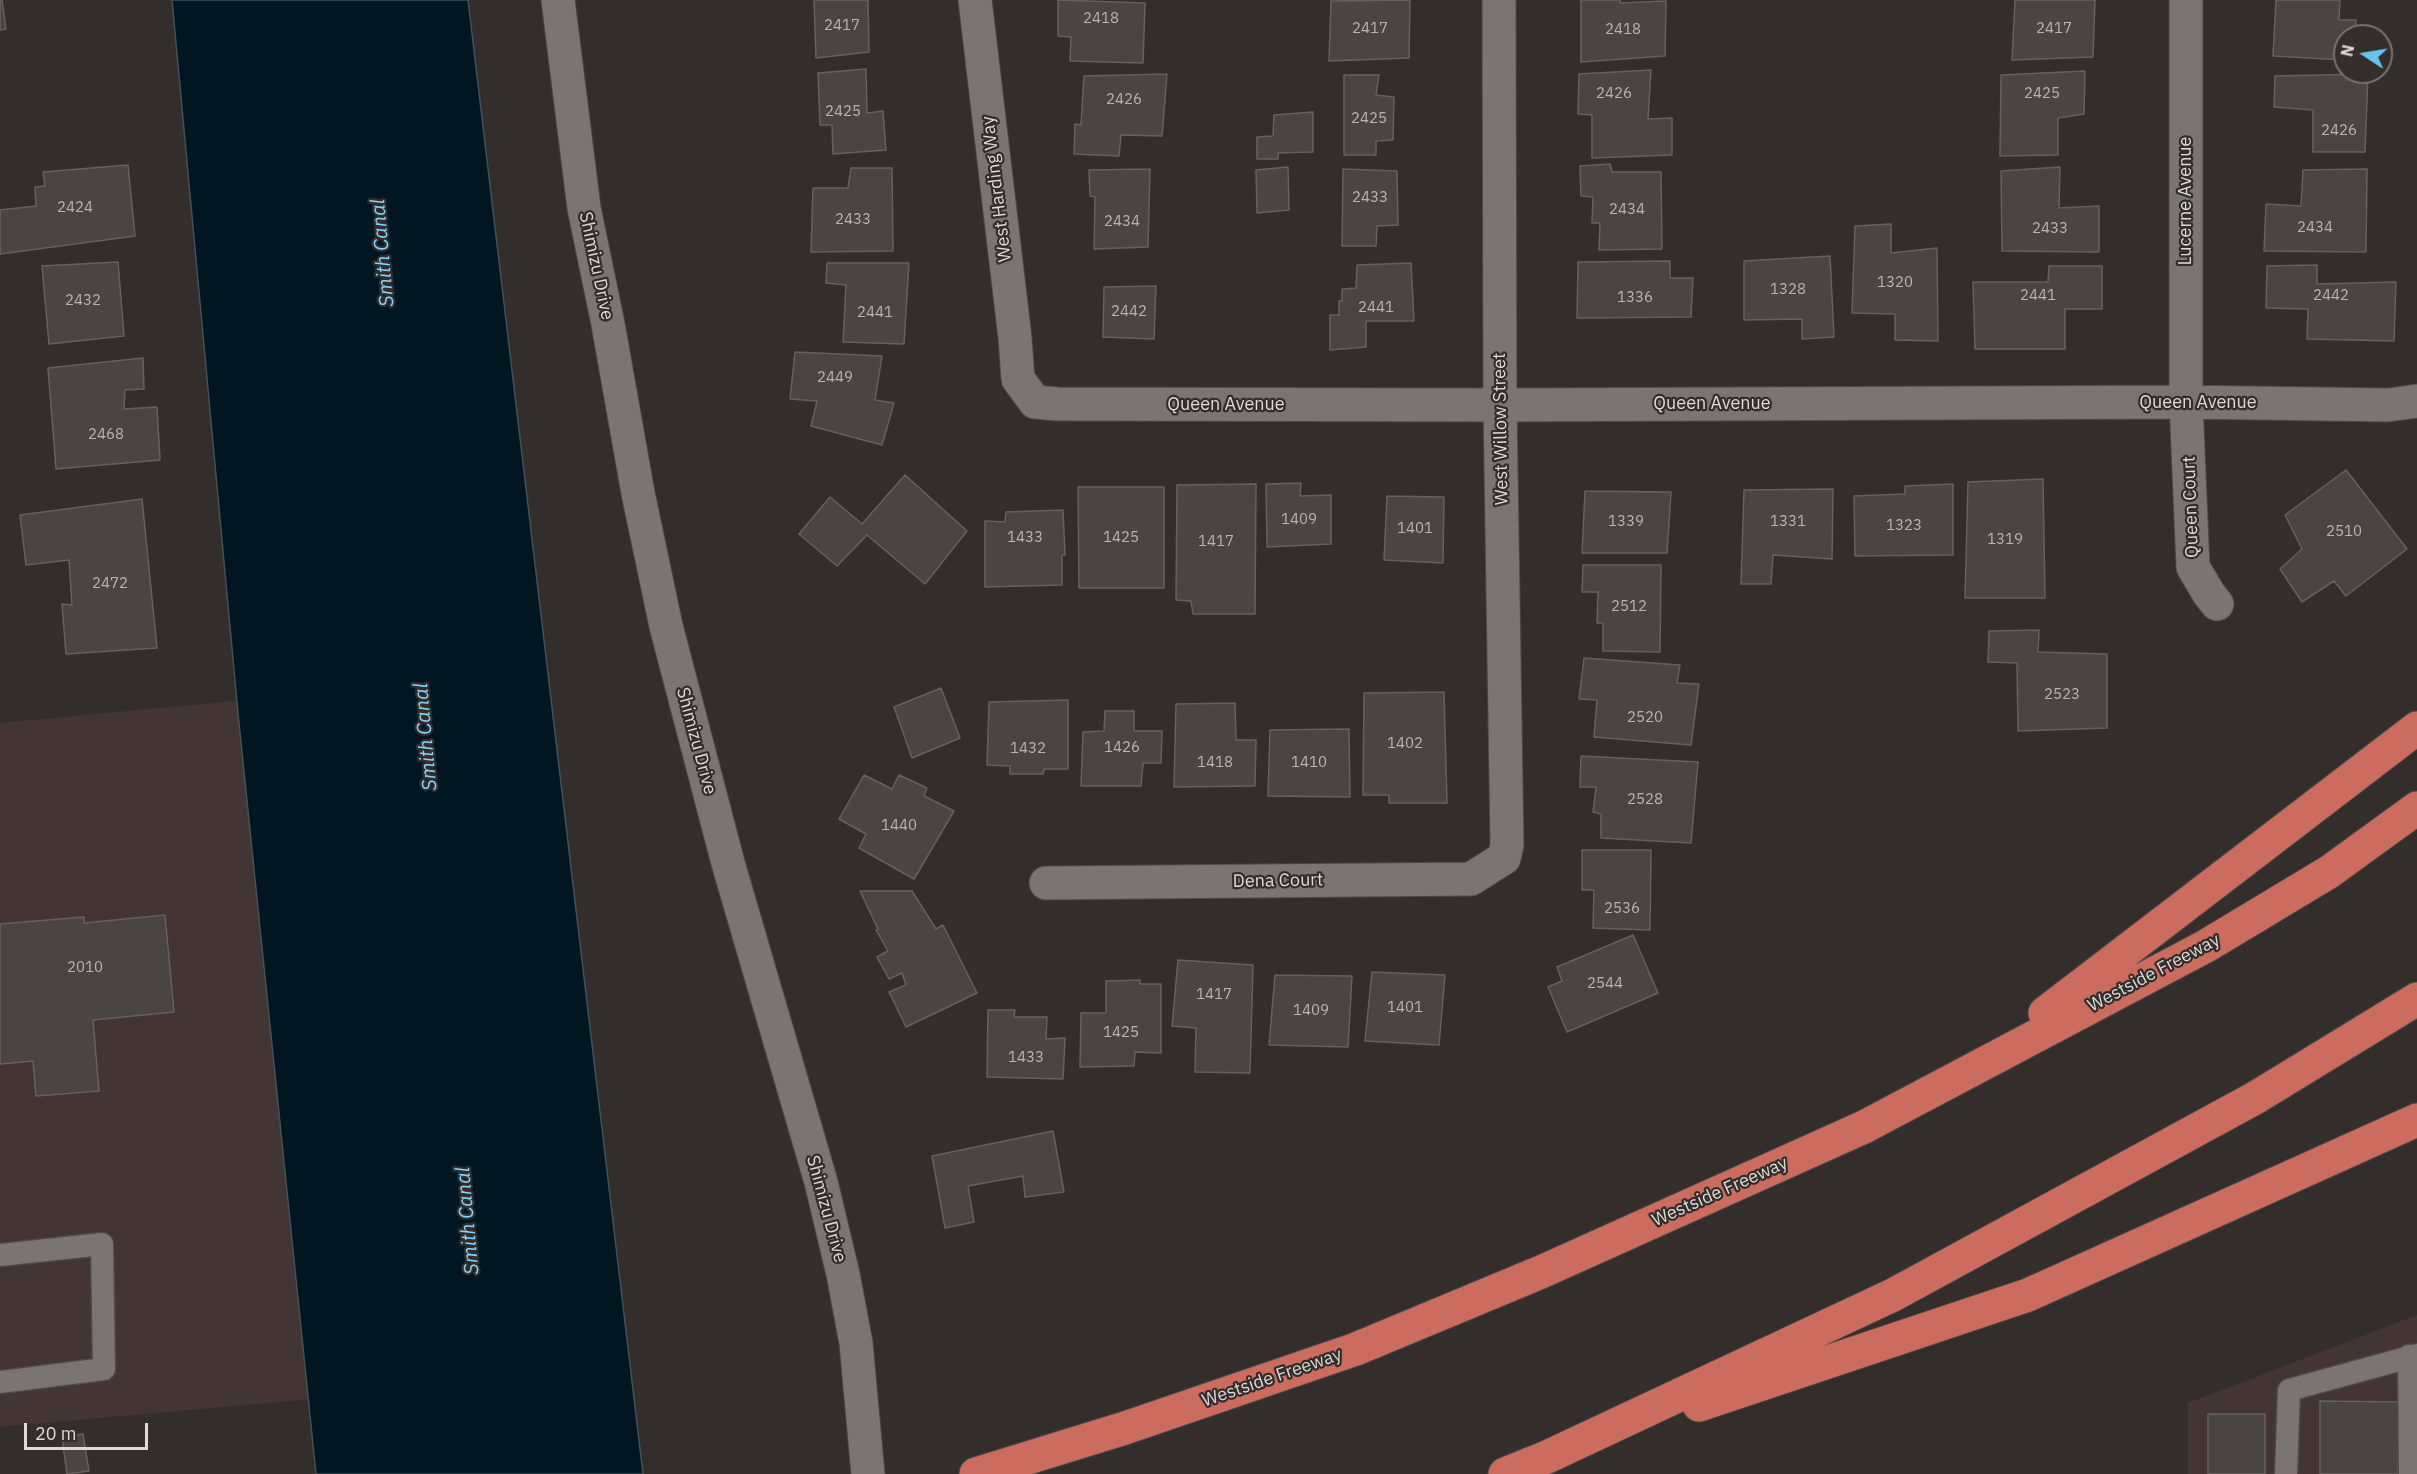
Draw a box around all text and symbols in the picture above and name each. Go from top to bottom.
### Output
house number: 2418 [1083,10,1119,28]
house number: 2417 [824,17,860,35]
house number: 2417 [1352,20,1388,38]
house number: 2417 [2036,20,2072,38]
house number: 2418 [1605,21,1641,39]
north arrow [2333,24,2393,84]
text: N [2336,43,2358,58]
house number: 2426 [1596,85,1632,103]
house number: 2425 [2024,85,2060,103]
house number: 2426 [1106,91,1142,109]
house number: 2425 [825,103,861,121]
house number: 2425 [1351,110,1387,128]
street label: West Harding Way [977,115,1017,263]
house number: 2426 [2321,122,2357,140]
street label: Lucerne Avenue [2175,137,2197,265]
house number: 2433 [1352,189,1388,207]
water label: Smith Canal [366,198,400,308]
house number: 2424 [57,199,93,217]
house number: 2434 [1609,201,1645,219]
street label: Shimizu Drive [574,210,618,322]
house number: 2433 [835,211,871,229]
house number: 2434 [1104,213,1140,231]
house number: 2434 [2297,219,2333,237]
house number: 2433 [2032,220,2068,238]
house number: 1320 [1877,274,1913,292]
house number: 1328 [1770,281,1806,299]
house number: 2441 [2020,287,2056,305]
house number: 2442 [2313,287,2349,305]
house number: 1336 [1617,289,1653,307]
house number: 2432 [65,292,101,310]
house number: 2441 [1358,299,1394,317]
house number: 2442 [1111,303,1147,321]
house number: 2441 [857,304,893,322]
street label: West Willow Street [1489,353,1513,505]
house number: 2449 [817,369,853,387]
street label: Queen Avenue [2139,392,2257,414]
street label: Queen Avenue [1653,393,1771,415]
street label: Queen Avenue [1167,394,1285,416]
house number: 2468 [88,426,124,444]
street label: Queen Court [2178,456,2204,558]
house number: 1409 [1281,511,1317,529]
house number: 1339 [1608,513,1644,531]
house number: 1331 [1770,513,1806,531]
house number: 1323 [1886,517,1922,535]
house number: 1401 [1397,520,1433,538]
house number: 2510 [2326,523,2362,541]
house number: 1433 [1007,529,1043,547]
house number: 1425 [1103,529,1139,547]
house number: 1319 [1987,531,2023,549]
house number: 1417 [1198,533,1234,551]
house number: 2472 [92,575,128,593]
house number: 2512 [1611,598,1647,616]
water label: Smith Canal [409,682,443,792]
street label: Shimizu Drive [671,685,721,797]
house number: 2523 [2044,686,2080,704]
house number: 2520 [1627,709,1663,727]
house number: 1402 [1387,735,1423,753]
house number: 1426 [1104,739,1140,757]
house number: 1432 [1010,740,1046,758]
house number: 1418 [1197,754,1233,772]
house number: 1410 [1291,754,1327,772]
house number: 2528 [1627,791,1663,809]
house number: 1440 [881,817,917,835]
street label: Dena Court [1233,869,1323,893]
house number: 2536 [1604,900,1640,918]
street label: Westside Freeway [2084,929,2224,1017]
house number: 2010 [67,959,103,977]
house number: 2544 [1587,975,1623,993]
house number: 1417 [1196,986,1232,1004]
house number: 1401 [1387,999,1423,1017]
house number: 1409 [1293,1002,1329,1020]
house number: 1425 [1103,1024,1139,1042]
house number: 1433 [1008,1049,1044,1067]
street label: Westside Freeway [1649,1152,1791,1232]
street label: Shimizu Drive [801,1153,851,1265]
water label: Smith Canal [451,1166,485,1276]
street label: Westside Freeway [1199,1344,1345,1412]
scale bar [27,1411,152,1449]
text: 20 m [35,1422,77,1445]

